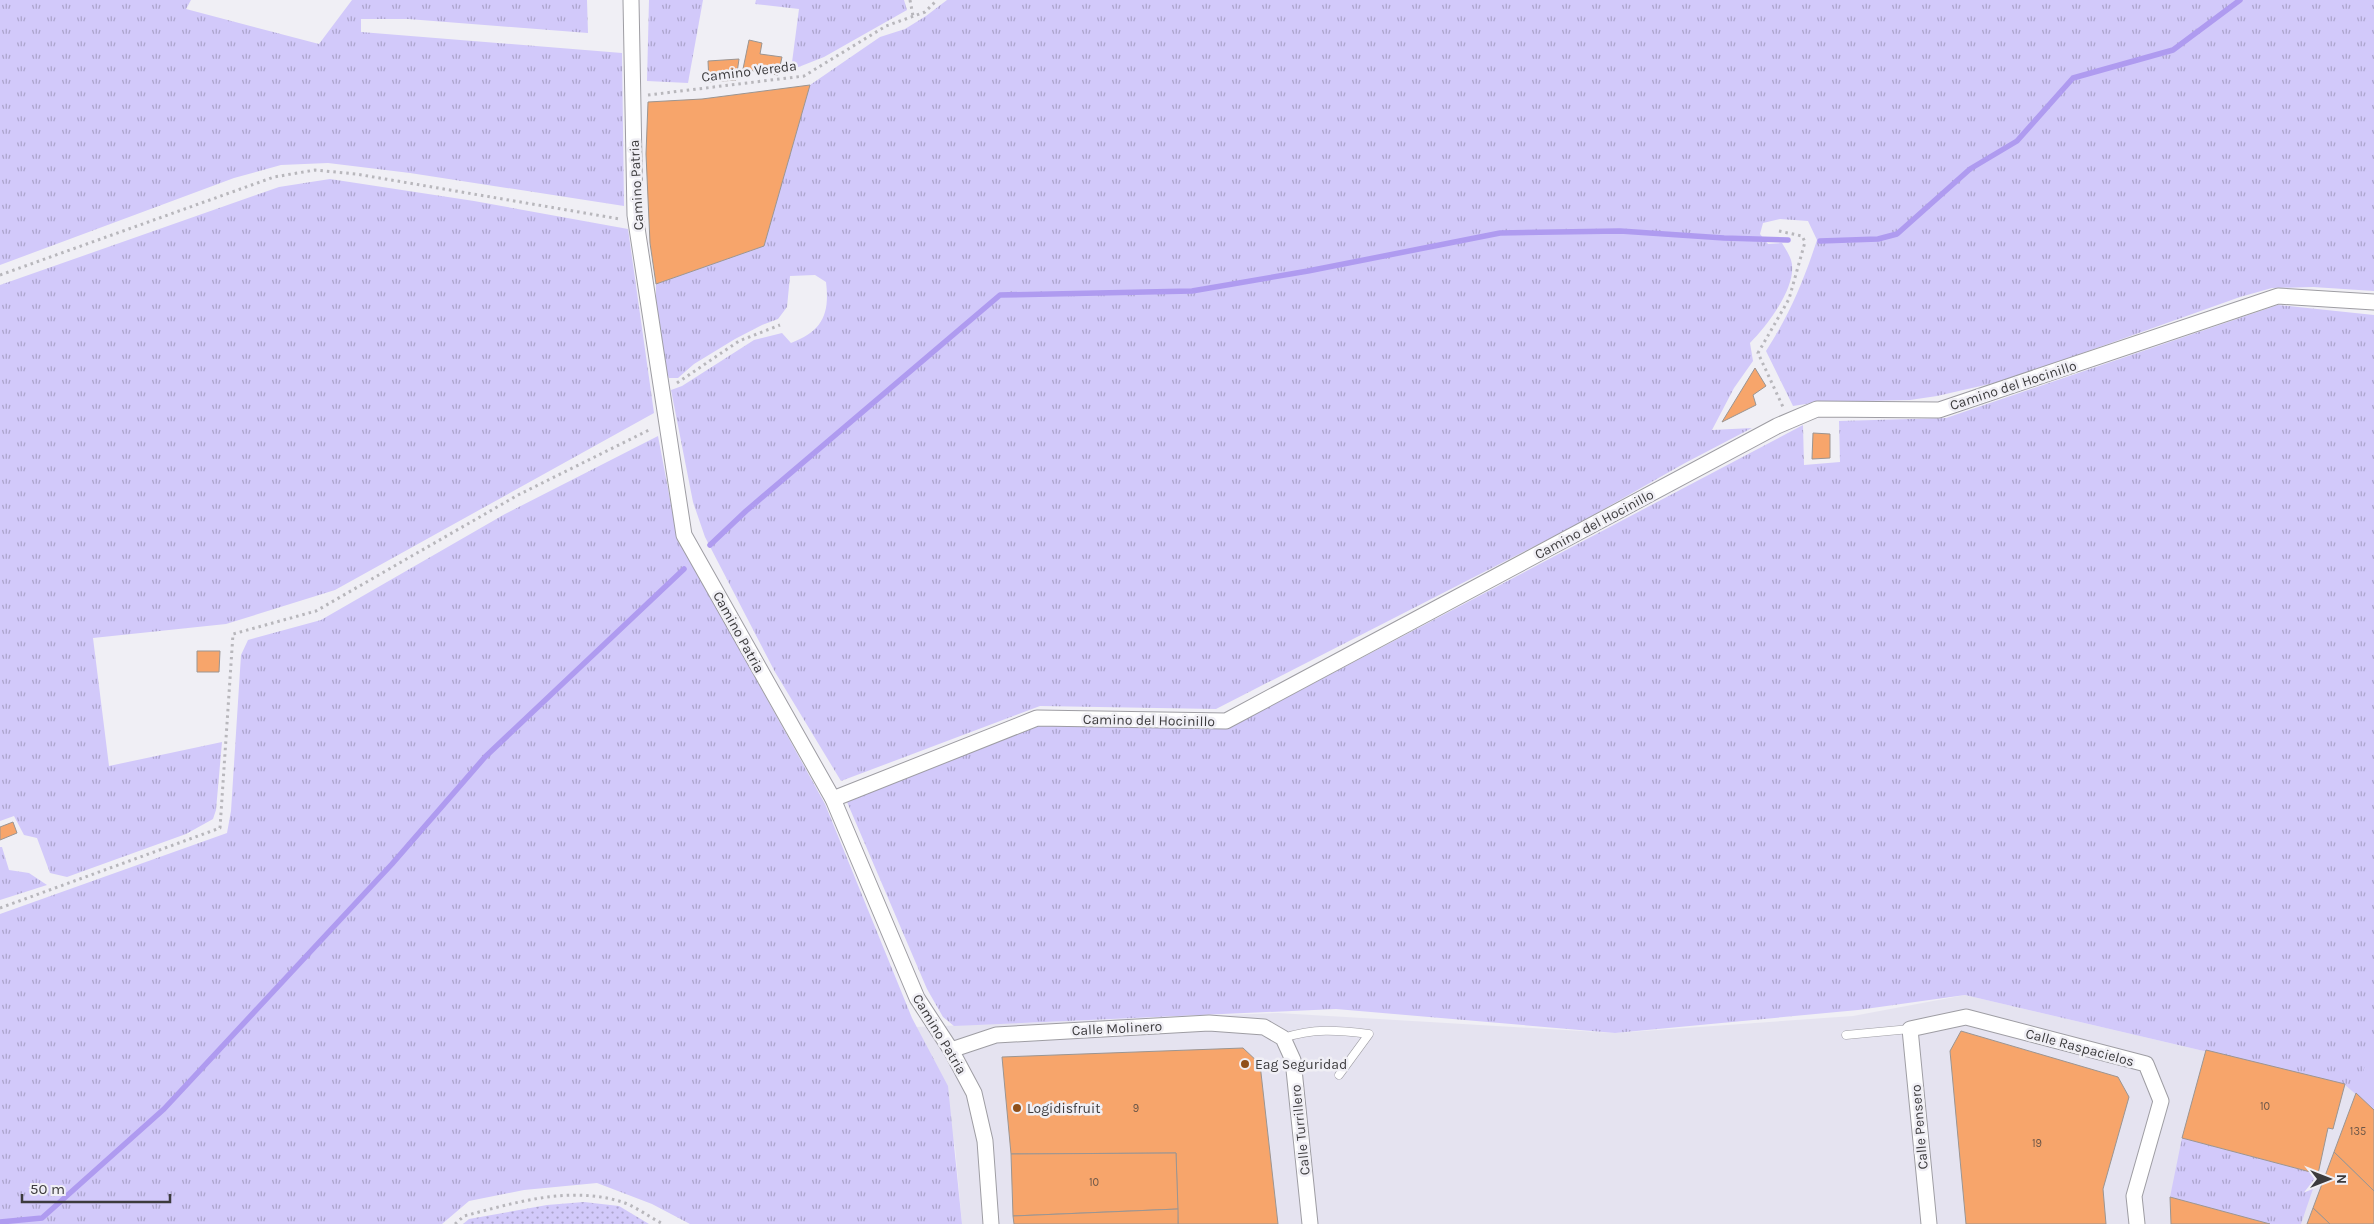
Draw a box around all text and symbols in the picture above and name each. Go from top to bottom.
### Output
street label: Camino Vereda [700,57,798,86]
street label: Camino Patria [626,139,647,231]
street label: Camino del Hocinillo [1948,357,2079,414]
street label: Camino del Hocinillo [1532,486,1657,563]
street label: Camino Patria [709,588,768,676]
street label: Camino del Hocinillo [1083,711,1215,730]
street label: Camino Patria [909,991,970,1077]
street label: Calle Molinero [1071,1018,1163,1039]
street label: Calle Raspacielos [2024,1025,2136,1070]
place label: Eag Seguridad [1255,1056,1347,1073]
marker: Eag Seguridad [1239,1058,1251,1070]
street label: Calle Turrillero [1287,1084,1314,1176]
street label: Calle Pensero [1907,1084,1932,1170]
place label: Logidisfruit [1027,1100,1100,1117]
house number: 10 [2260,1100,2270,1113]
marker: Logidisfruit [1011,1102,1023,1114]
house number: 9 [1133,1102,1139,1115]
house number: 135 [2350,1125,2366,1138]
house number: 19 [2032,1137,2042,1150]
north arrow [2304,1154,2354,1204]
scale bar [22,1172,170,1204]
text: N [2333,1174,2350,1184]
house number: 10 [1089,1176,1099,1189]
text: 50 m [30,1180,65,1198]

